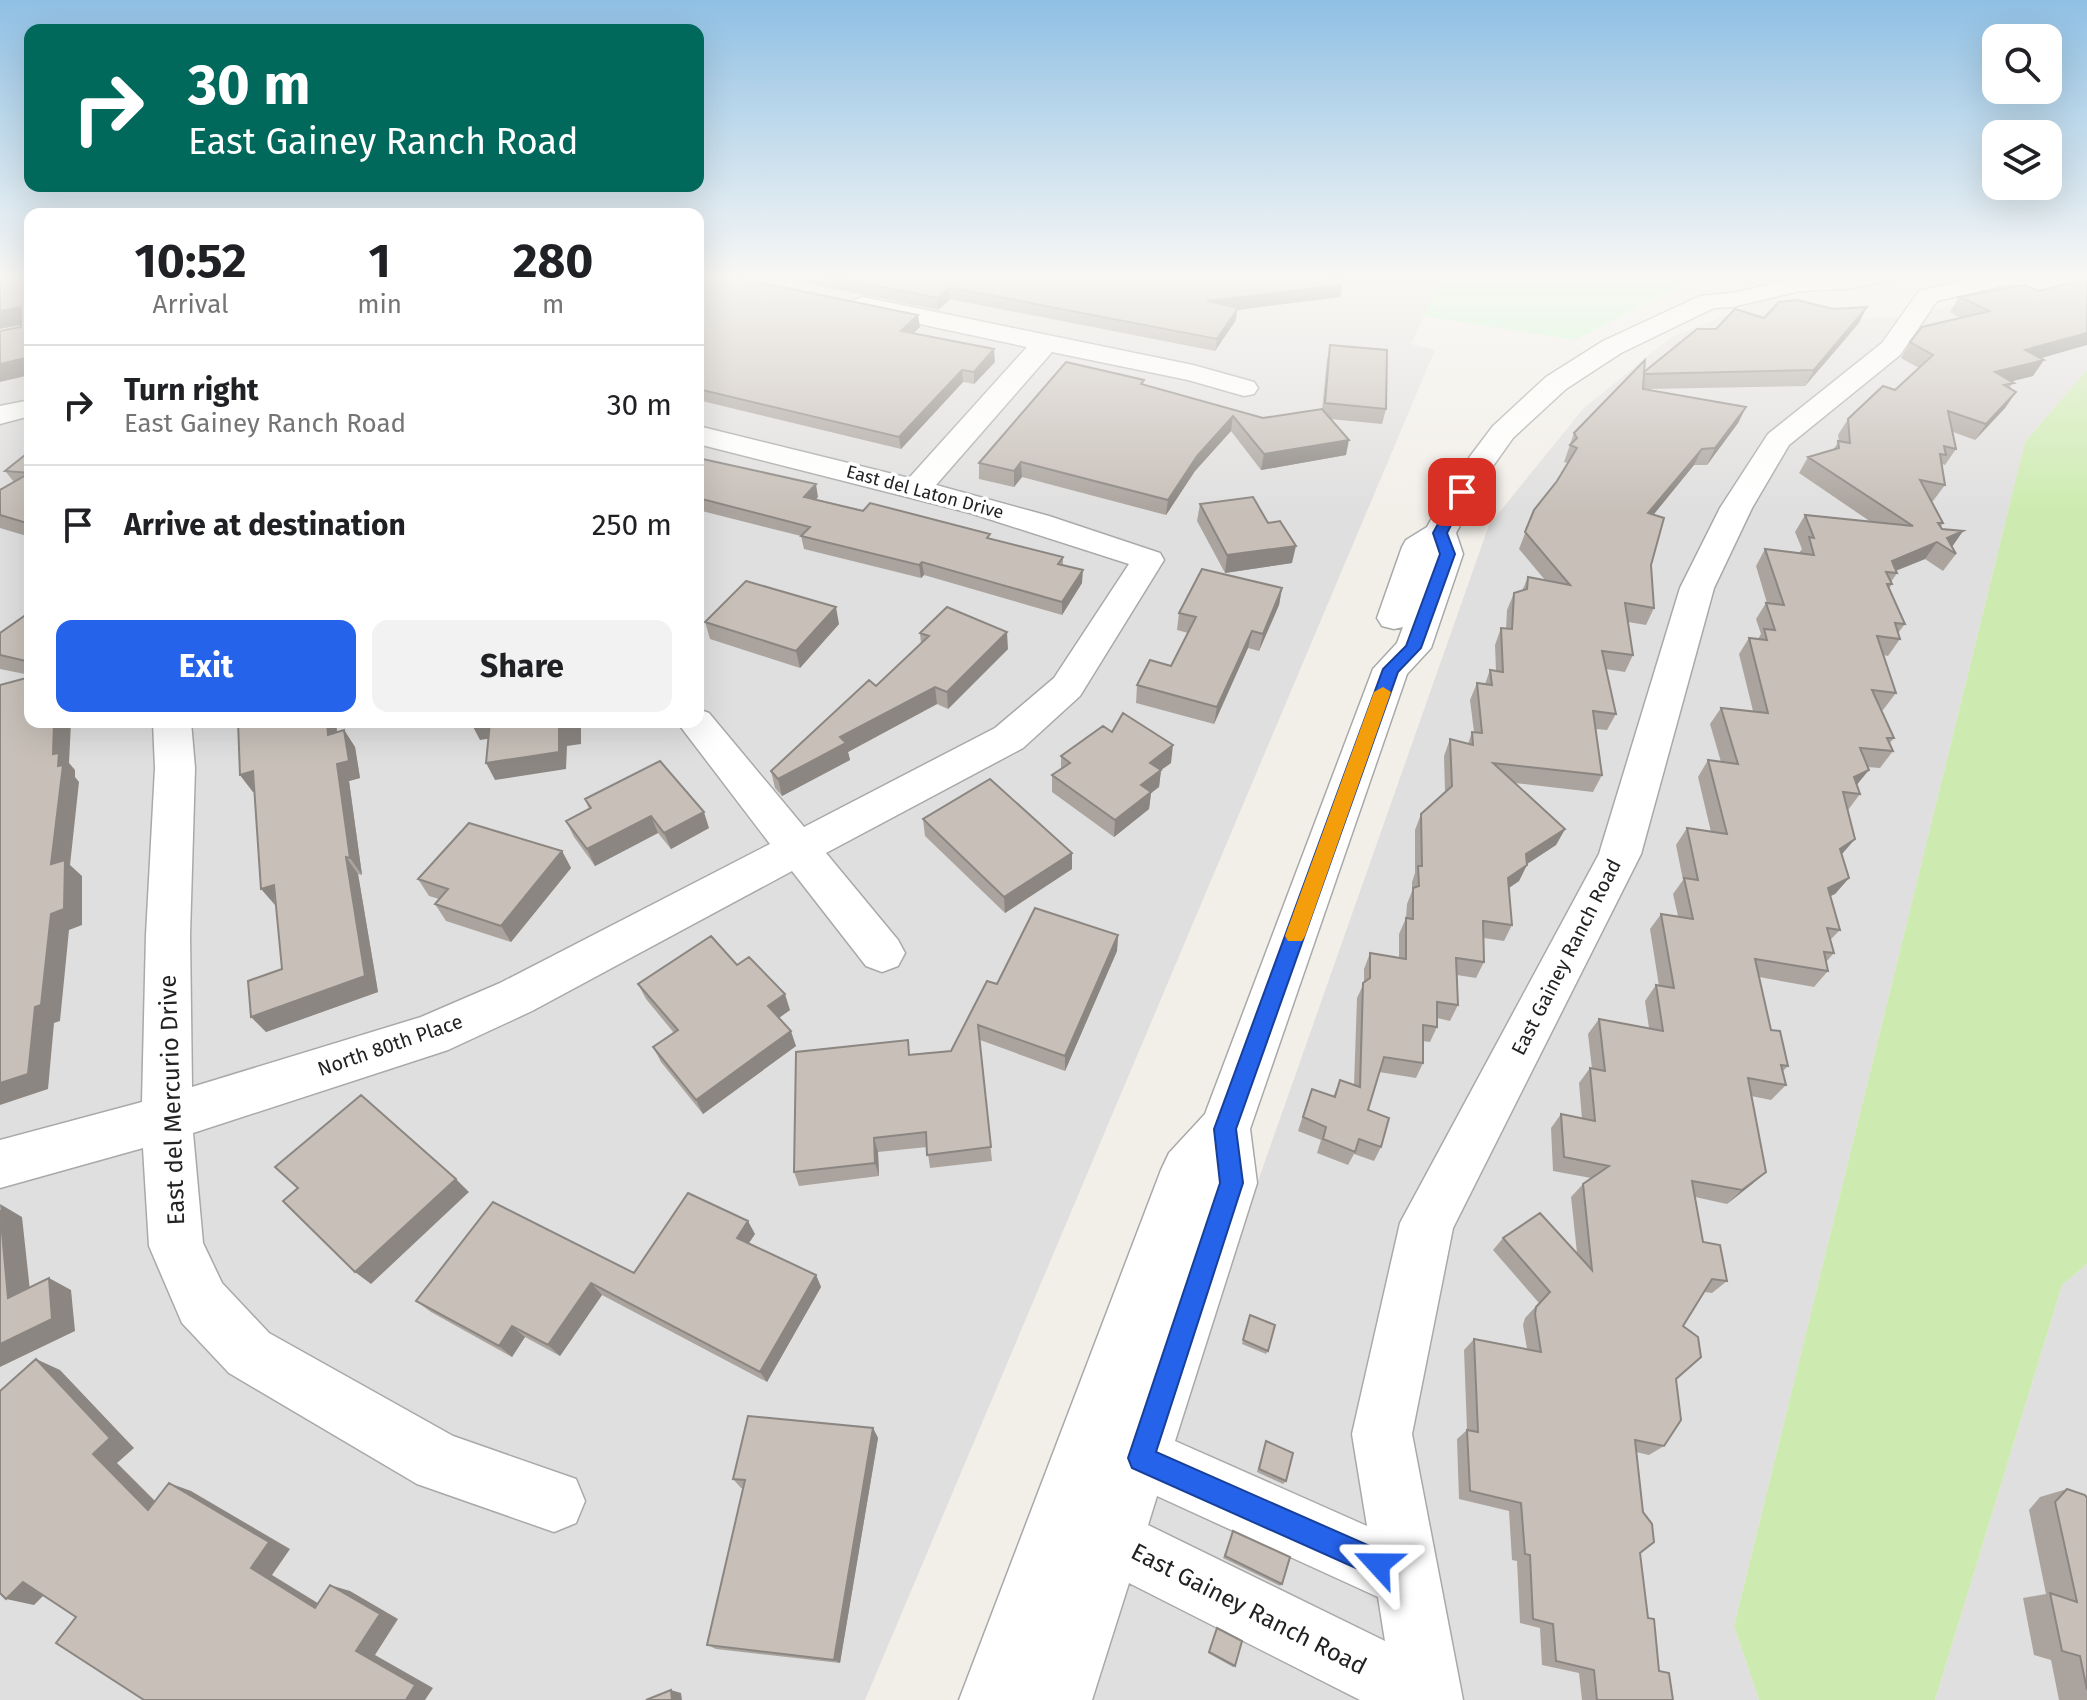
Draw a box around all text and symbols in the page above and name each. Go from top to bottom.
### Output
map controls [1982,24,2062,200]
button: search [1982,24,2062,104]
text: 30 m [188,52,310,119]
icon: right [56,56,160,160]
text: East Gainey Ranch Road [188,120,579,164]
button: layers [1982,120,2062,200]
text: 10:52 [135,232,247,290]
text: 1 [369,232,391,290]
text: 280 [513,232,593,290]
text: Arrival [153,289,229,320]
text: min [357,289,402,320]
text: m [542,289,564,320]
text: Turn right [124,372,259,408]
icon: right [56,383,100,427]
text: 30 m [607,387,672,423]
text: East Gainey Ranch Road [124,408,406,439]
pin [1428,458,1496,526]
street label: East del Laton Drive [844,460,1006,524]
icon: arrive [1440,470,1484,514]
icon: arrive [56,503,100,547]
text: Arrive at destination [124,507,406,543]
text: 250 m [592,507,672,543]
button: Exit [56,620,356,712]
button: Share [372,620,672,712]
street label: East Gainey Ranch Road [1506,855,1626,1059]
street label: East del Mercurio Drive [154,974,190,1226]
street label: North 80th Place [314,1009,466,1081]
position arrow [1336,1522,1420,1606]
street label: East Gainey Ranch Road [1127,1537,1371,1681]

